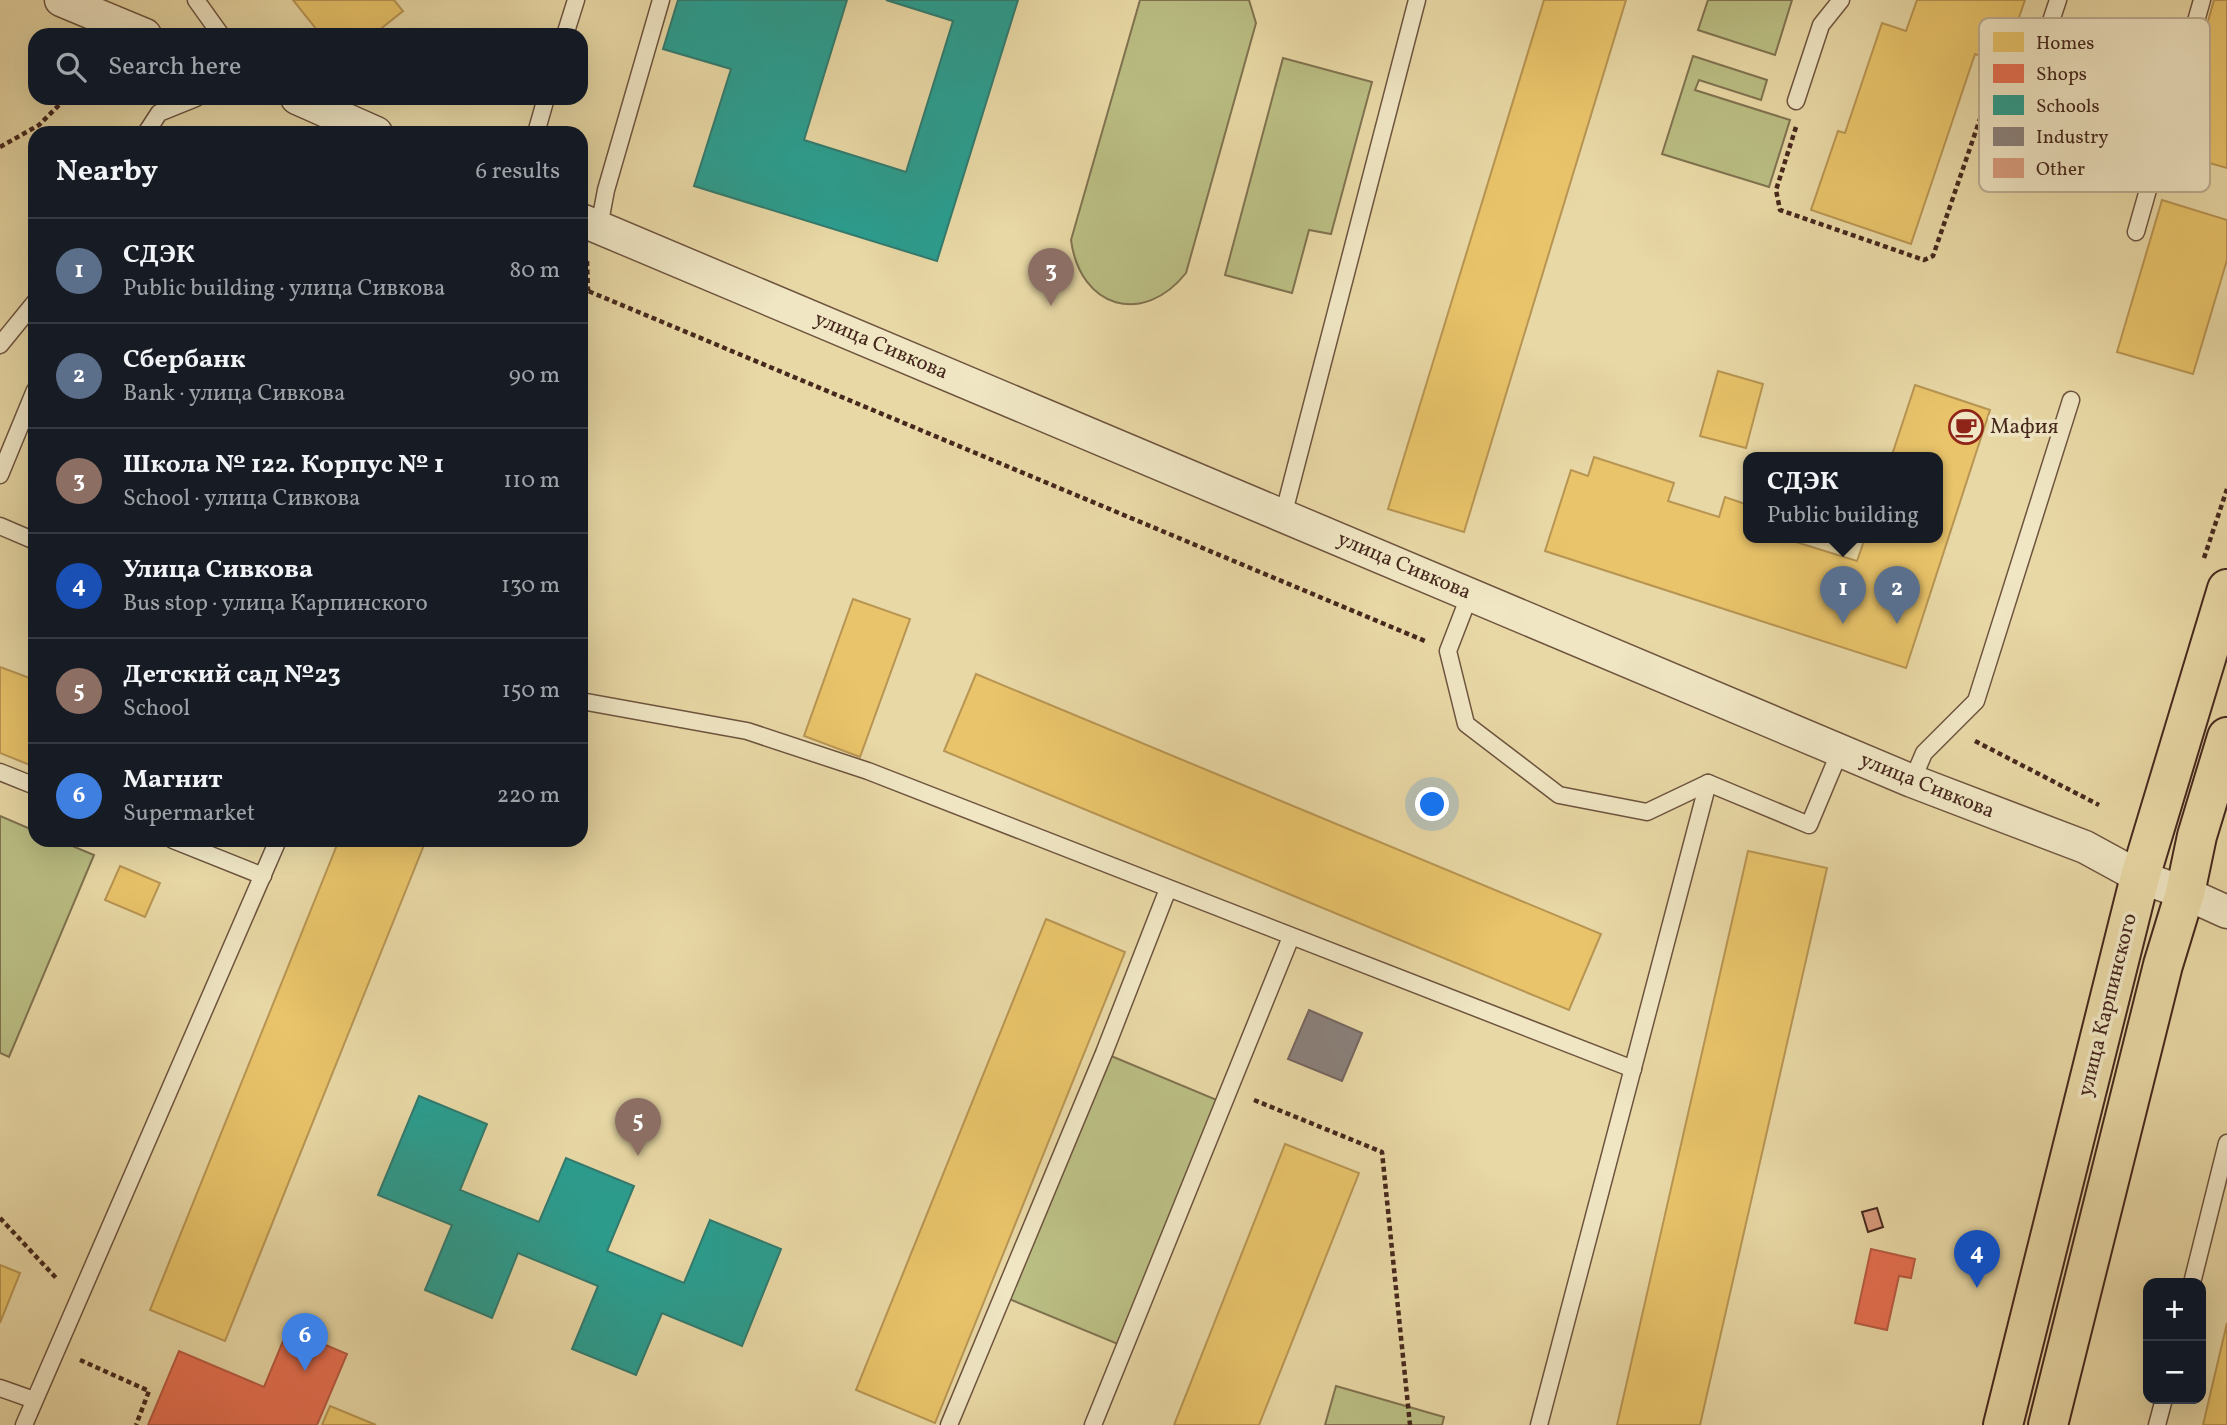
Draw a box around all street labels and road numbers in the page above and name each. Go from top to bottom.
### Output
street label: улица Сивкова [810,305,952,387]
street label: улица Сивкова [1333,525,1475,607]
street label: улица Сивкова [1855,746,1999,826]
street label: улица Карпинского [2071,910,2145,1100]

